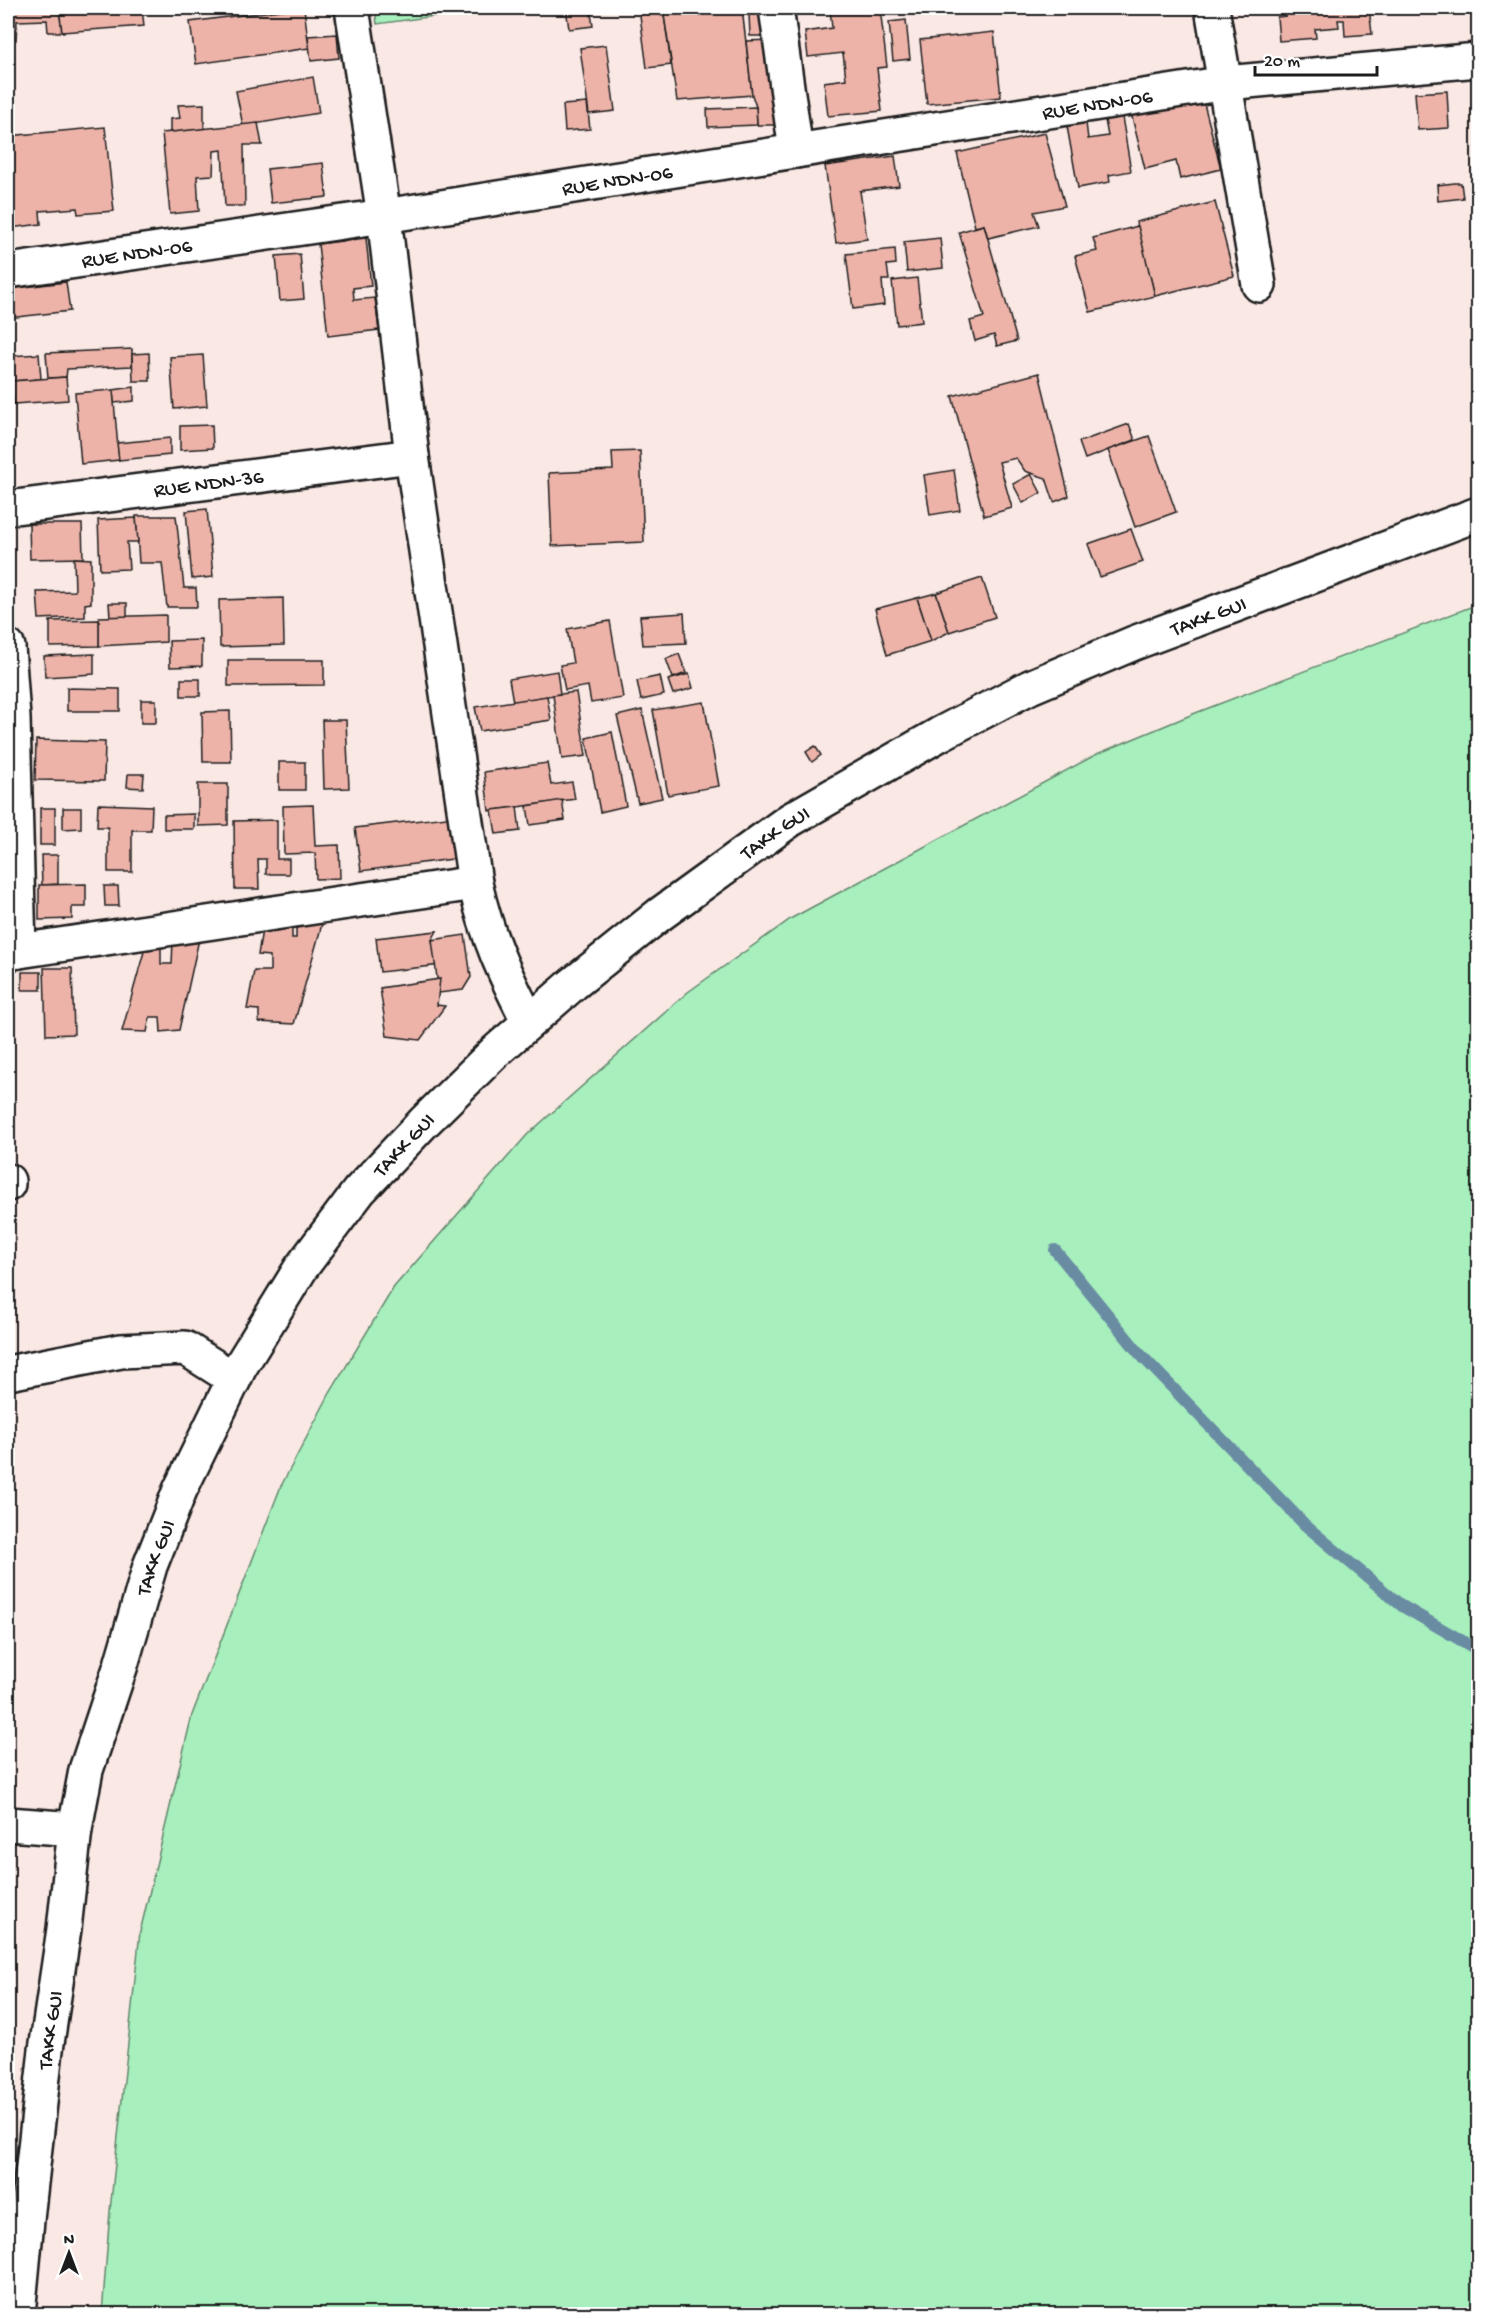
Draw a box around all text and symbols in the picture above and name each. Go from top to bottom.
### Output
scale bar [1255,39,1376,77]
text: 20 m [1264,52,1300,73]
street label: RUE NDN-06 [1041,86,1155,128]
street label: RUE NDN-06 [561,162,675,204]
street label: RUE NDN-06 [80,235,194,276]
street label: RUE NDN-36 [152,466,266,505]
street label: TAKK GUI [1167,593,1251,644]
street label: TAKK GUI [736,802,815,868]
street label: TAKK GUI [369,1109,442,1185]
street label: TAKK GUI [133,1517,183,1600]
street label: TAKK GUI [35,1989,71,2072]
north arrow [39,2223,99,2283]
text: N [64,2232,75,2251]

